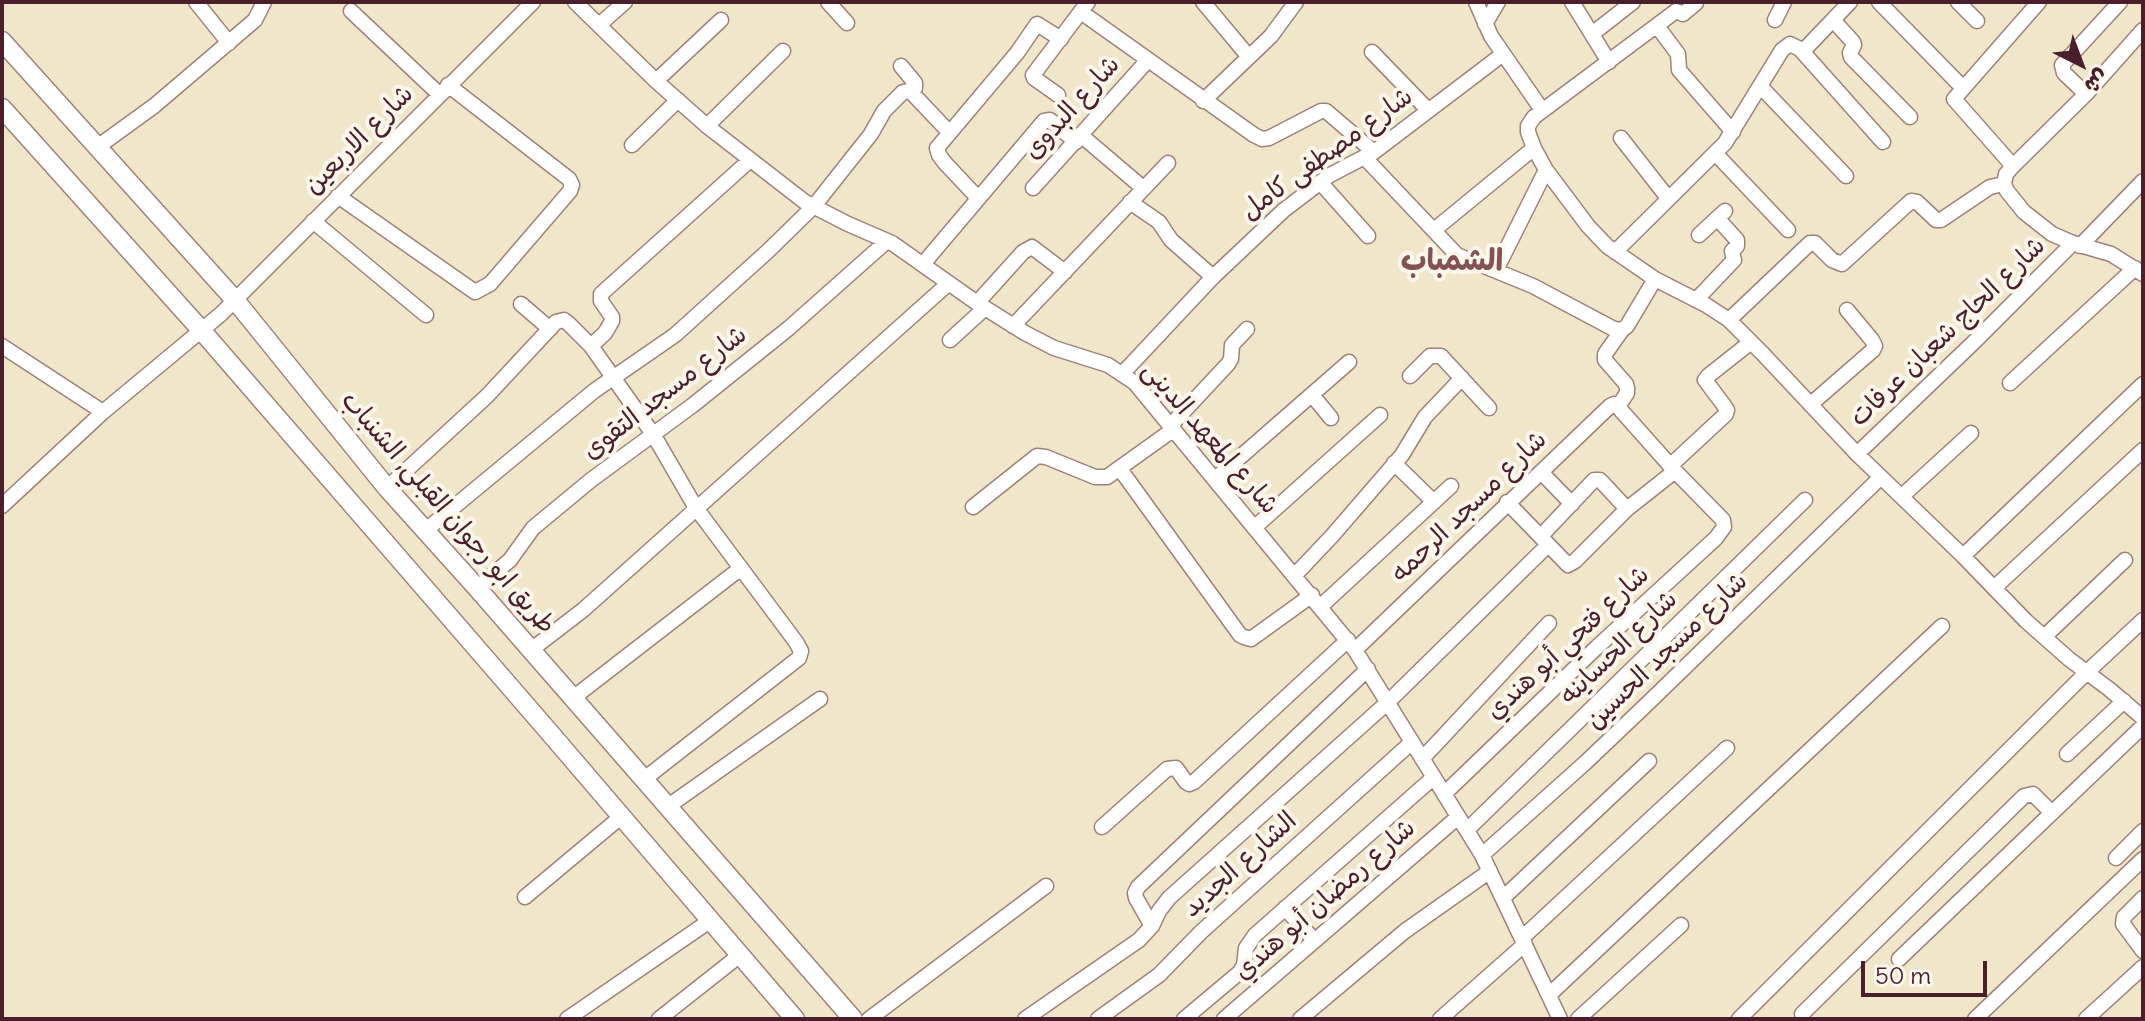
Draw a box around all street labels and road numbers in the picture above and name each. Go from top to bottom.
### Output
street label: شارع البدوى [1017,50,1127,166]
street label: شارع الاربعين [298,79,420,201]
street label: شارع مصطفى كامل [1235,81,1419,227]
street label: شارع الحاج شعبان عرفات [1844,231,2052,433]
street label: شارع مسجد التقوى [577,319,753,467]
street label: شارع المعهد الدينى [1135,355,1285,521]
street label: طريق ابو رجوان القبلي, الشنباب [334,385,562,641]
street label: شارع مسجد الرحمه [1384,424,1554,590]
street label: شارع فتحي أبو هندي [1480,559,1656,727]
street label: شارع مسجد الحسين [1580,566,1754,736]
street label: شارع الحساينه [1554,584,1684,712]
street label: الشارع الجديد [1176,806,1304,924]
street label: شارع رمضان أبو هندي [1228,813,1422,987]

